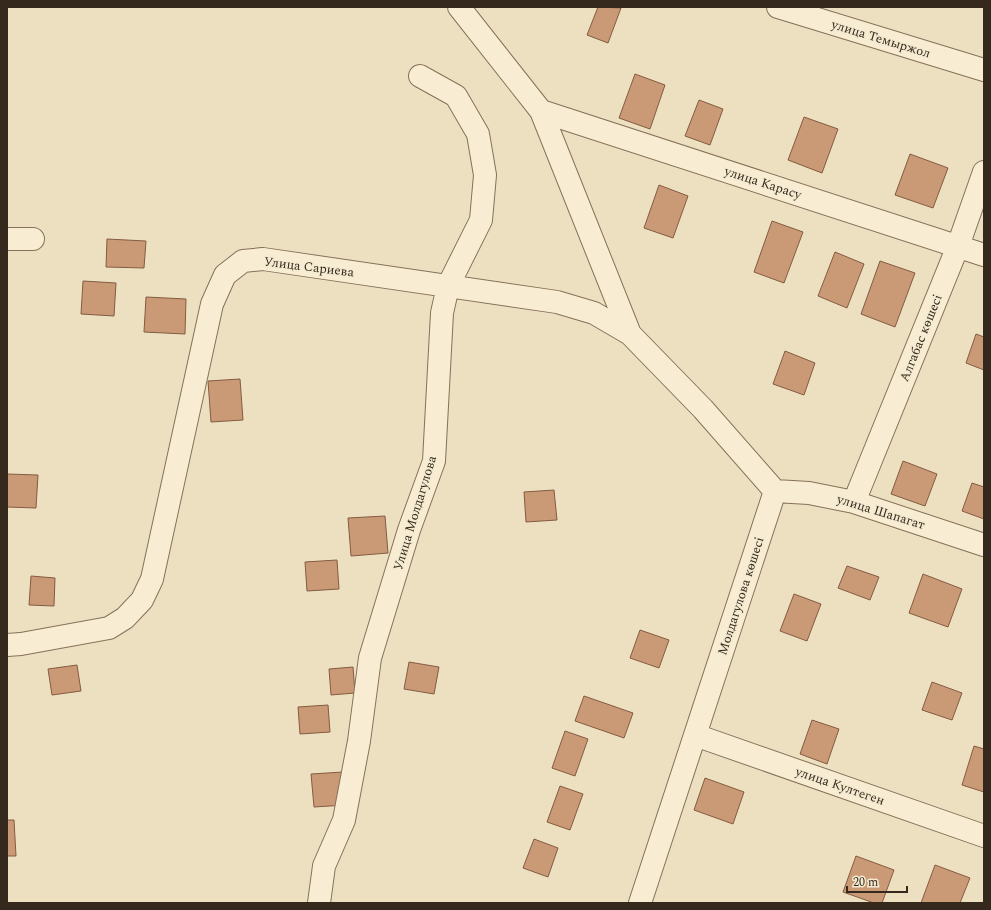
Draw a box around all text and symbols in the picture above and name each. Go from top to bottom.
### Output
street label: улица Темыржол [828,14,933,64]
street label: улица Карасу [721,161,805,205]
street label: Улица Сариева [263,252,356,283]
street label: Алгабас көшесі [894,291,948,385]
street label: Улица Молдагулова [388,452,442,573]
street label: улица Шапагат [834,489,927,535]
street label: Молдагулова көшесі [712,534,770,658]
street label: улица Култеген [792,761,888,811]
scale bar [847,868,907,894]
text: 20 m [853,873,878,892]

